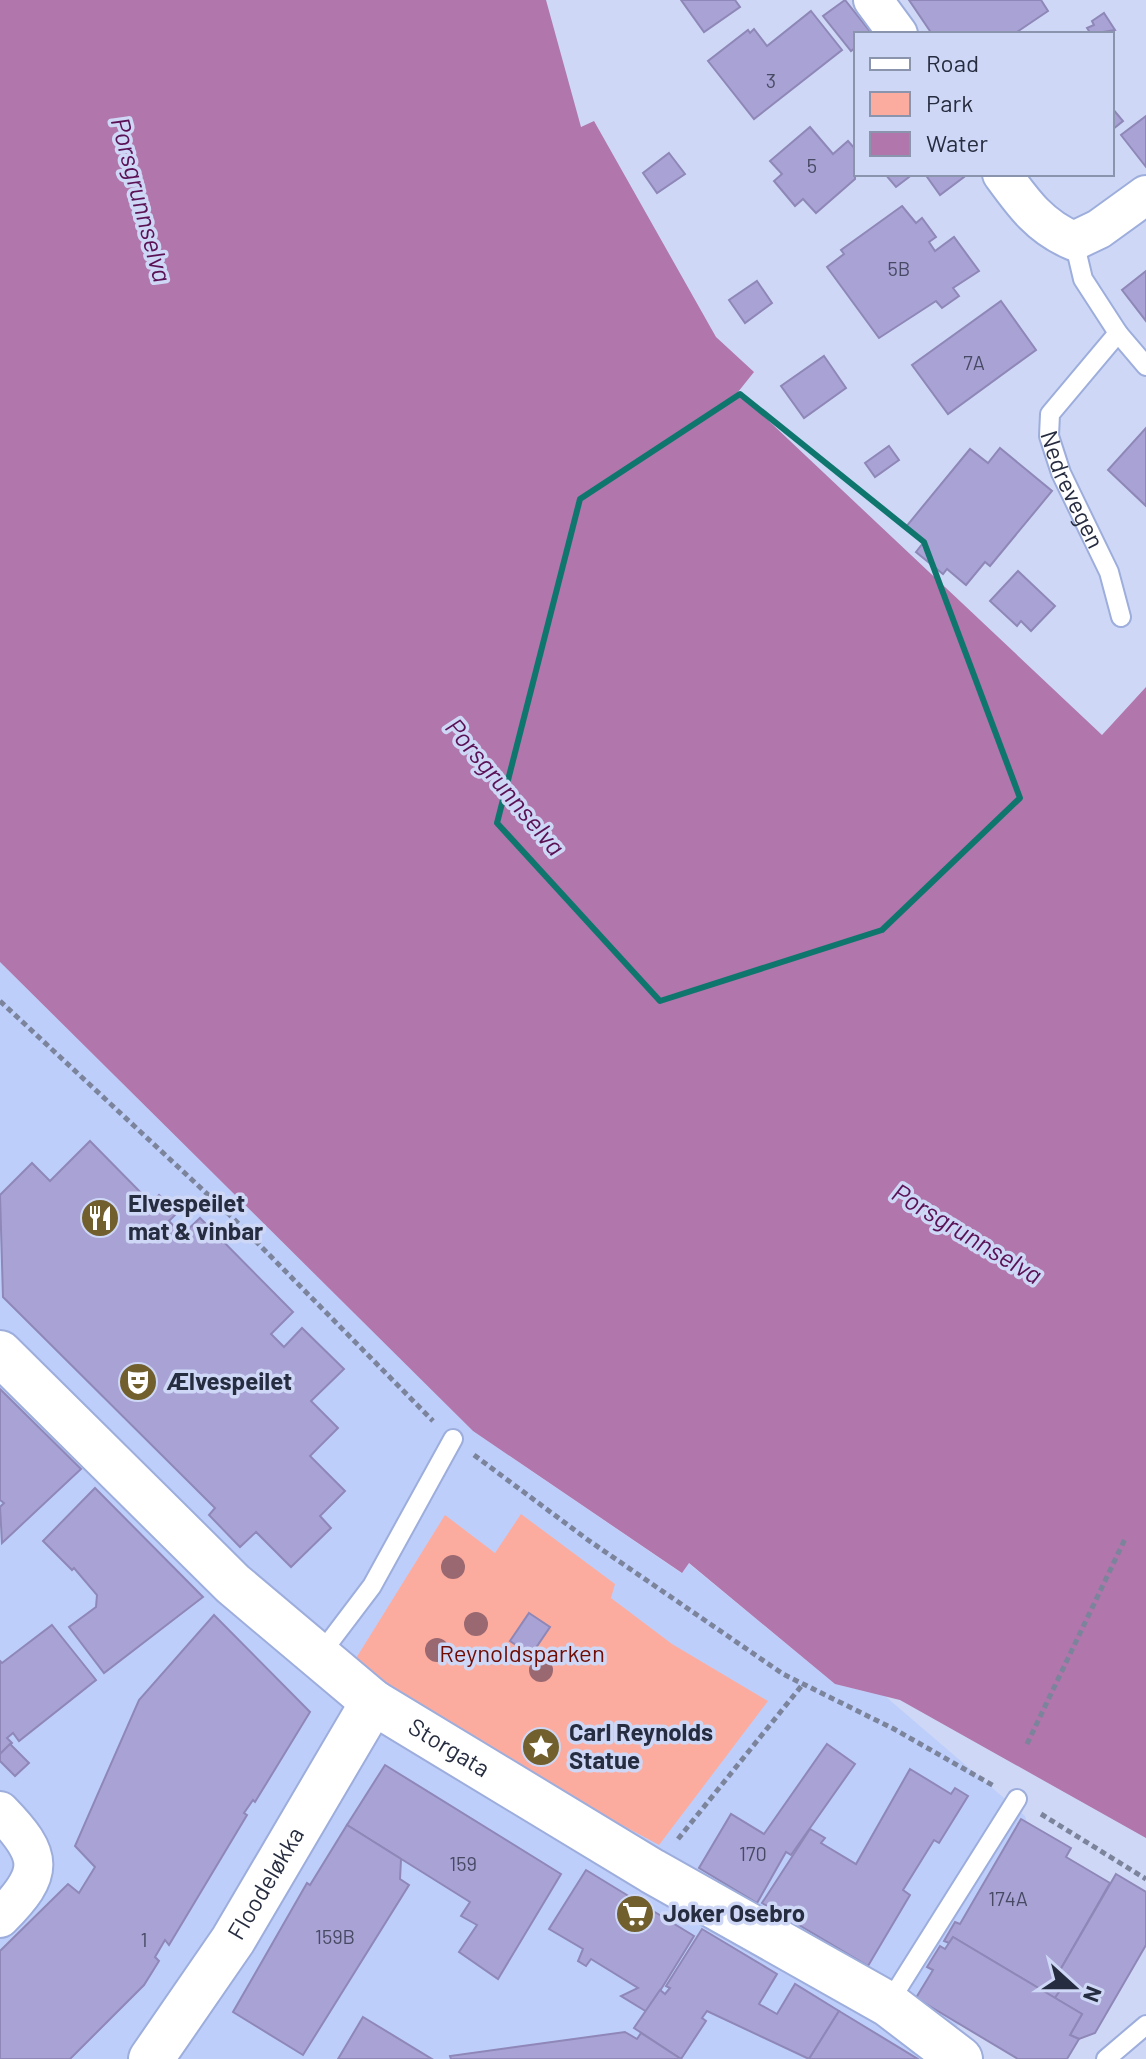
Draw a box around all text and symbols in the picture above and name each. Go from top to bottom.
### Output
legend [854,32,1114,176]
text: Road [926,48,979,77]
house number: 3 [766,68,776,92]
text: Park [926,88,973,117]
water label: Porsgrunnselva [106,114,179,285]
text: Water [926,128,988,157]
house number: 5 [807,153,817,177]
house number: 5B [888,256,910,280]
house number: 7A [963,350,985,374]
street label: Nedrevegen [1035,427,1111,553]
water label: Porsgrunnselva [440,711,572,861]
water label: Porsgrunnselva [887,1176,1048,1290]
place label: Elvespeilet mat & vinbar [128,1188,263,1245]
restaurant icon: Elvespeilet mat & vinbar [79,1197,121,1239]
theatre icon: Ælvespeilet [117,1361,159,1403]
place label: Ælvespeilet [166,1366,292,1395]
park label: Reynoldsparken [439,1638,605,1667]
street label: Storgata [404,1711,496,1782]
place label: Carl Reynolds Statue [569,1717,713,1774]
place icon: Carl Reynolds Statue [520,1726,562,1768]
street label: Floodeløkka [221,1821,309,1944]
house number: 170 [739,1841,767,1865]
house number: 159 [449,1851,477,1875]
house number: 174A [988,1886,1028,1910]
supermarket icon: Joker Osebro [614,1893,656,1935]
place label: Joker Osebro [663,1898,805,1927]
house number: 159B [315,1924,355,1948]
house number: 1 [141,1927,148,1951]
north arrow [1034,1947,1114,2027]
text: N [1079,1983,1108,2006]

